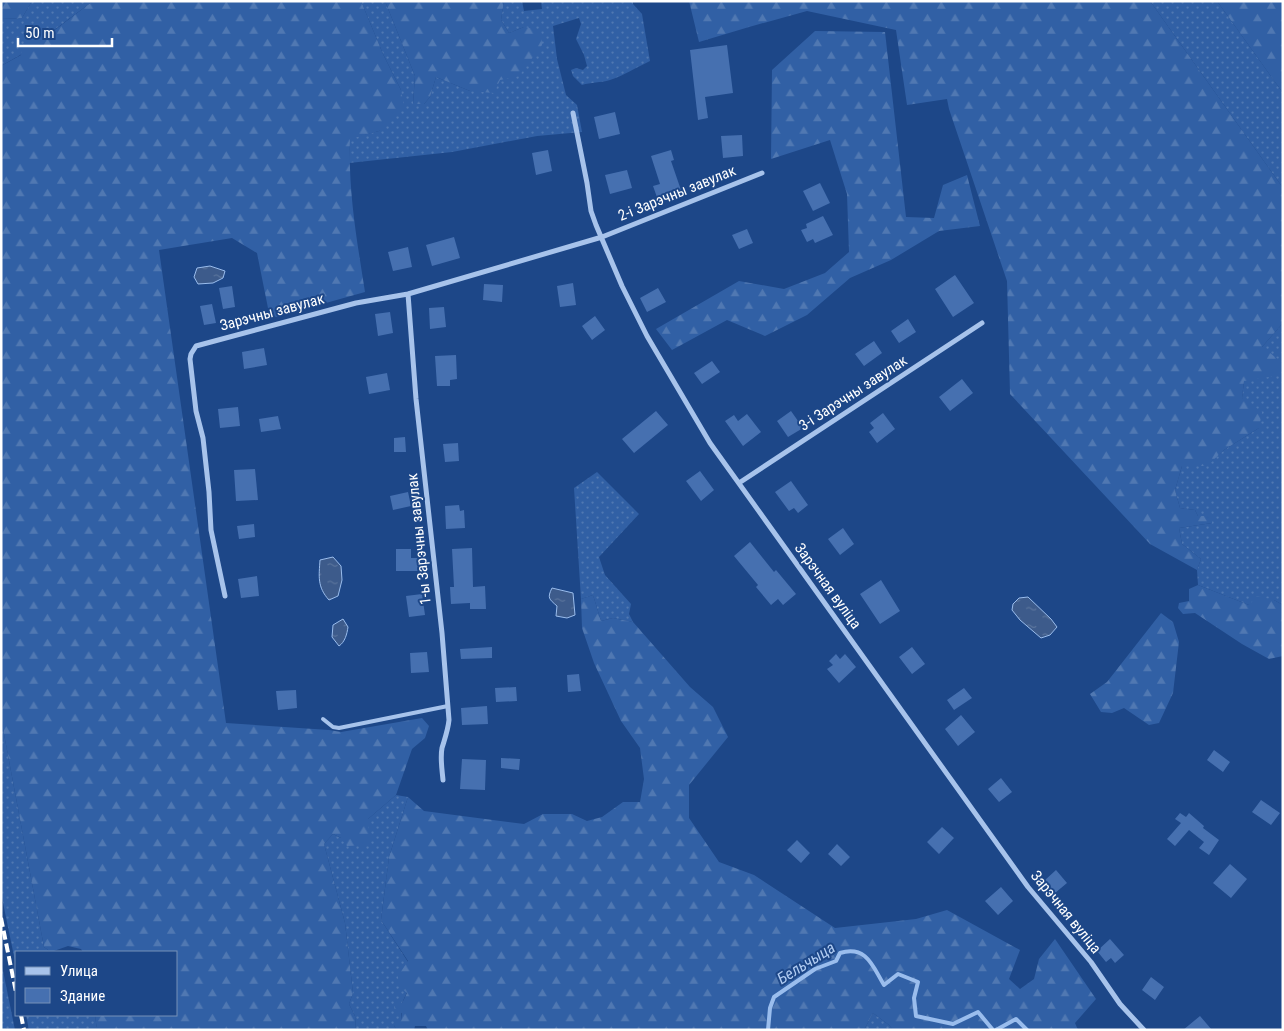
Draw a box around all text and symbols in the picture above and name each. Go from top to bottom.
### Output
scale bar [18,15,111,47]
text: 50 m [25,24,55,42]
street label: 2-і Зарэчны завулак [616,161,738,225]
street label: Зарэчны завулак [218,289,326,335]
street label: 3-і Зарэчны завулак [796,351,910,435]
street label: 1-ы Зарэчны завулак [403,472,435,606]
street label: Зарэчная вуліца [791,540,865,632]
street label: Зарэчная вуліца [1027,867,1105,957]
water label: Бельчыца [774,938,838,988]
legend [15,951,178,1016]
text: Улица [60,962,98,980]
text: Здание [60,987,105,1005]

